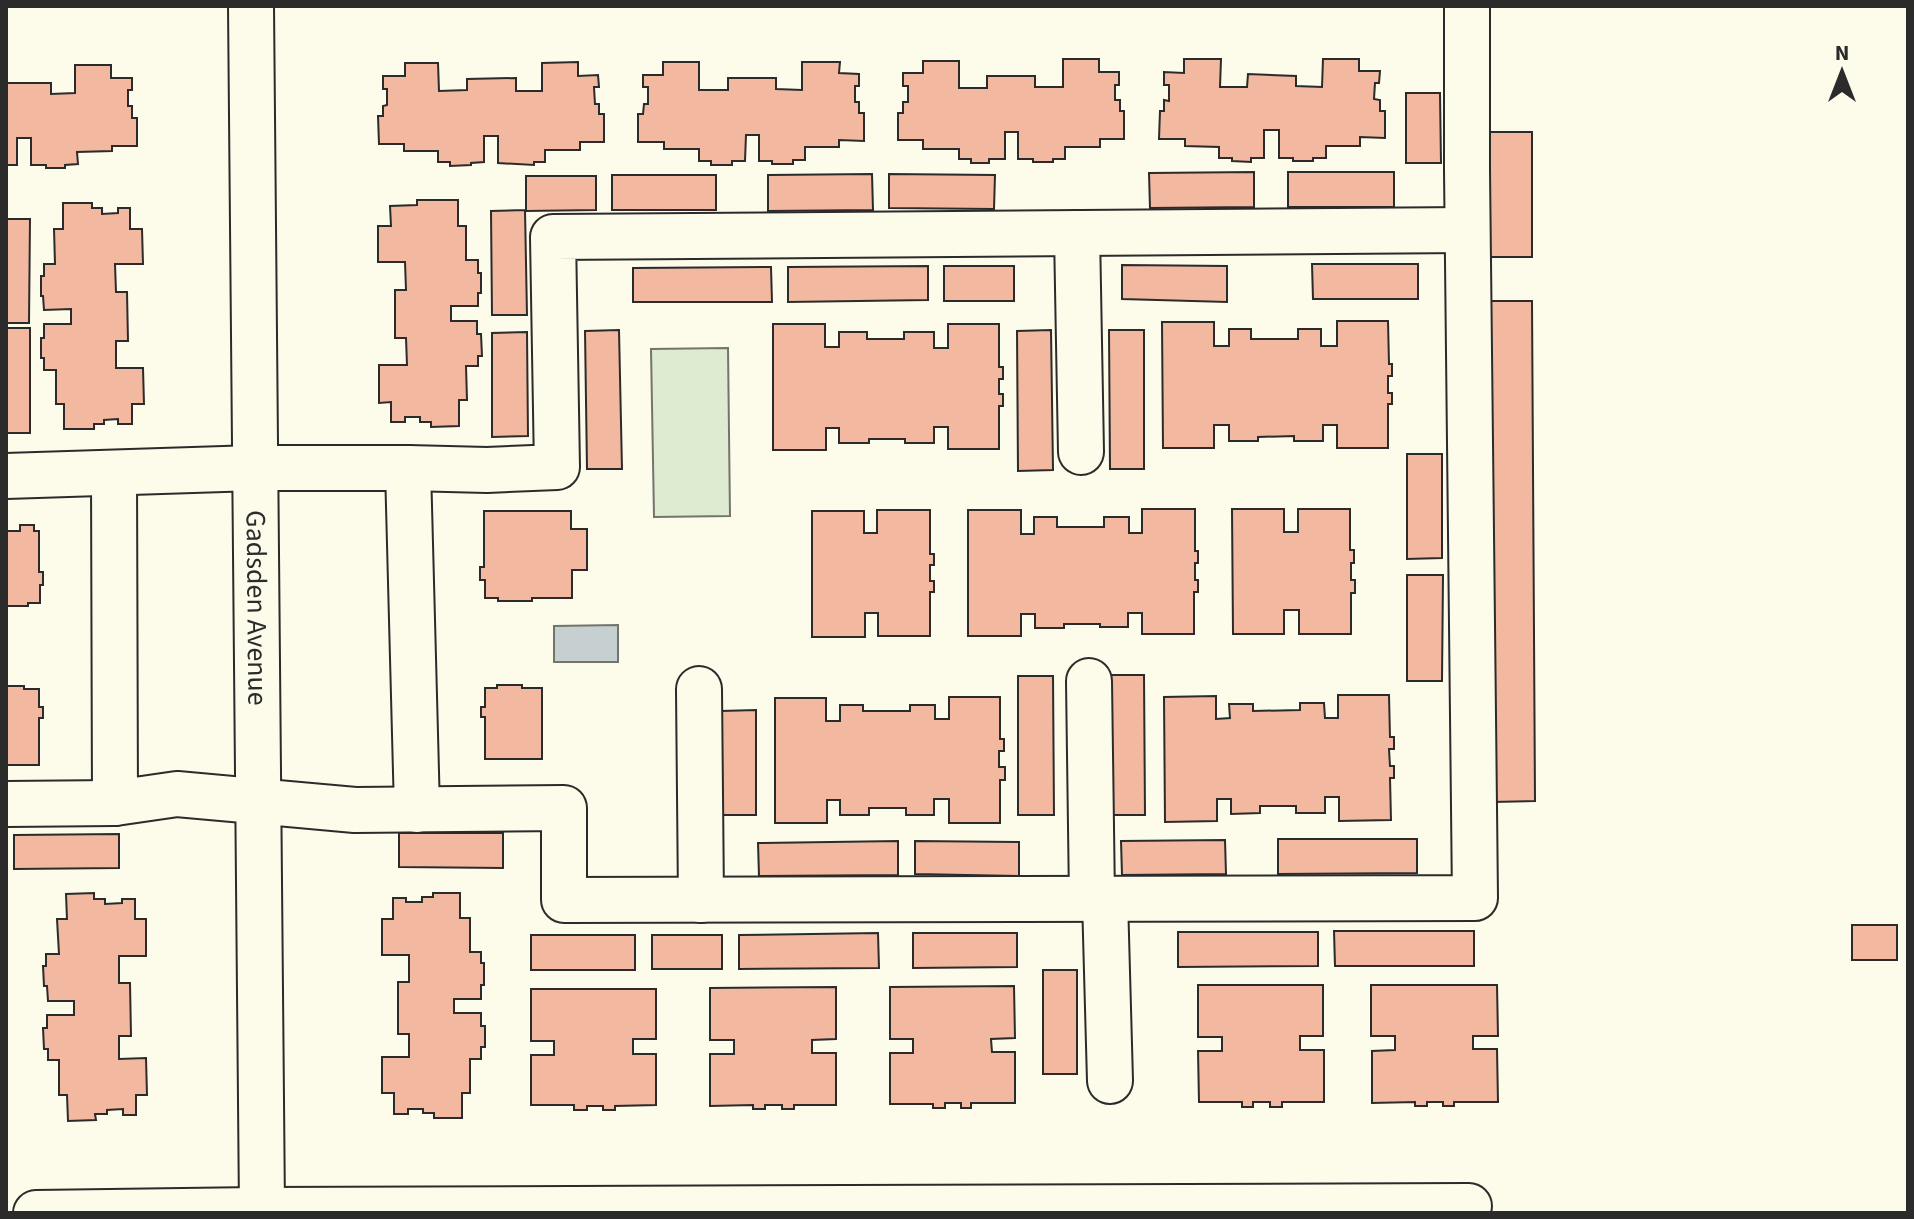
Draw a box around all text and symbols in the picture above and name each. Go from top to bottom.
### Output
north arrow [1802,32,1882,112]
text: N [1835,37,1849,69]
street label: Gadsden Avenue [236,510,277,706]

